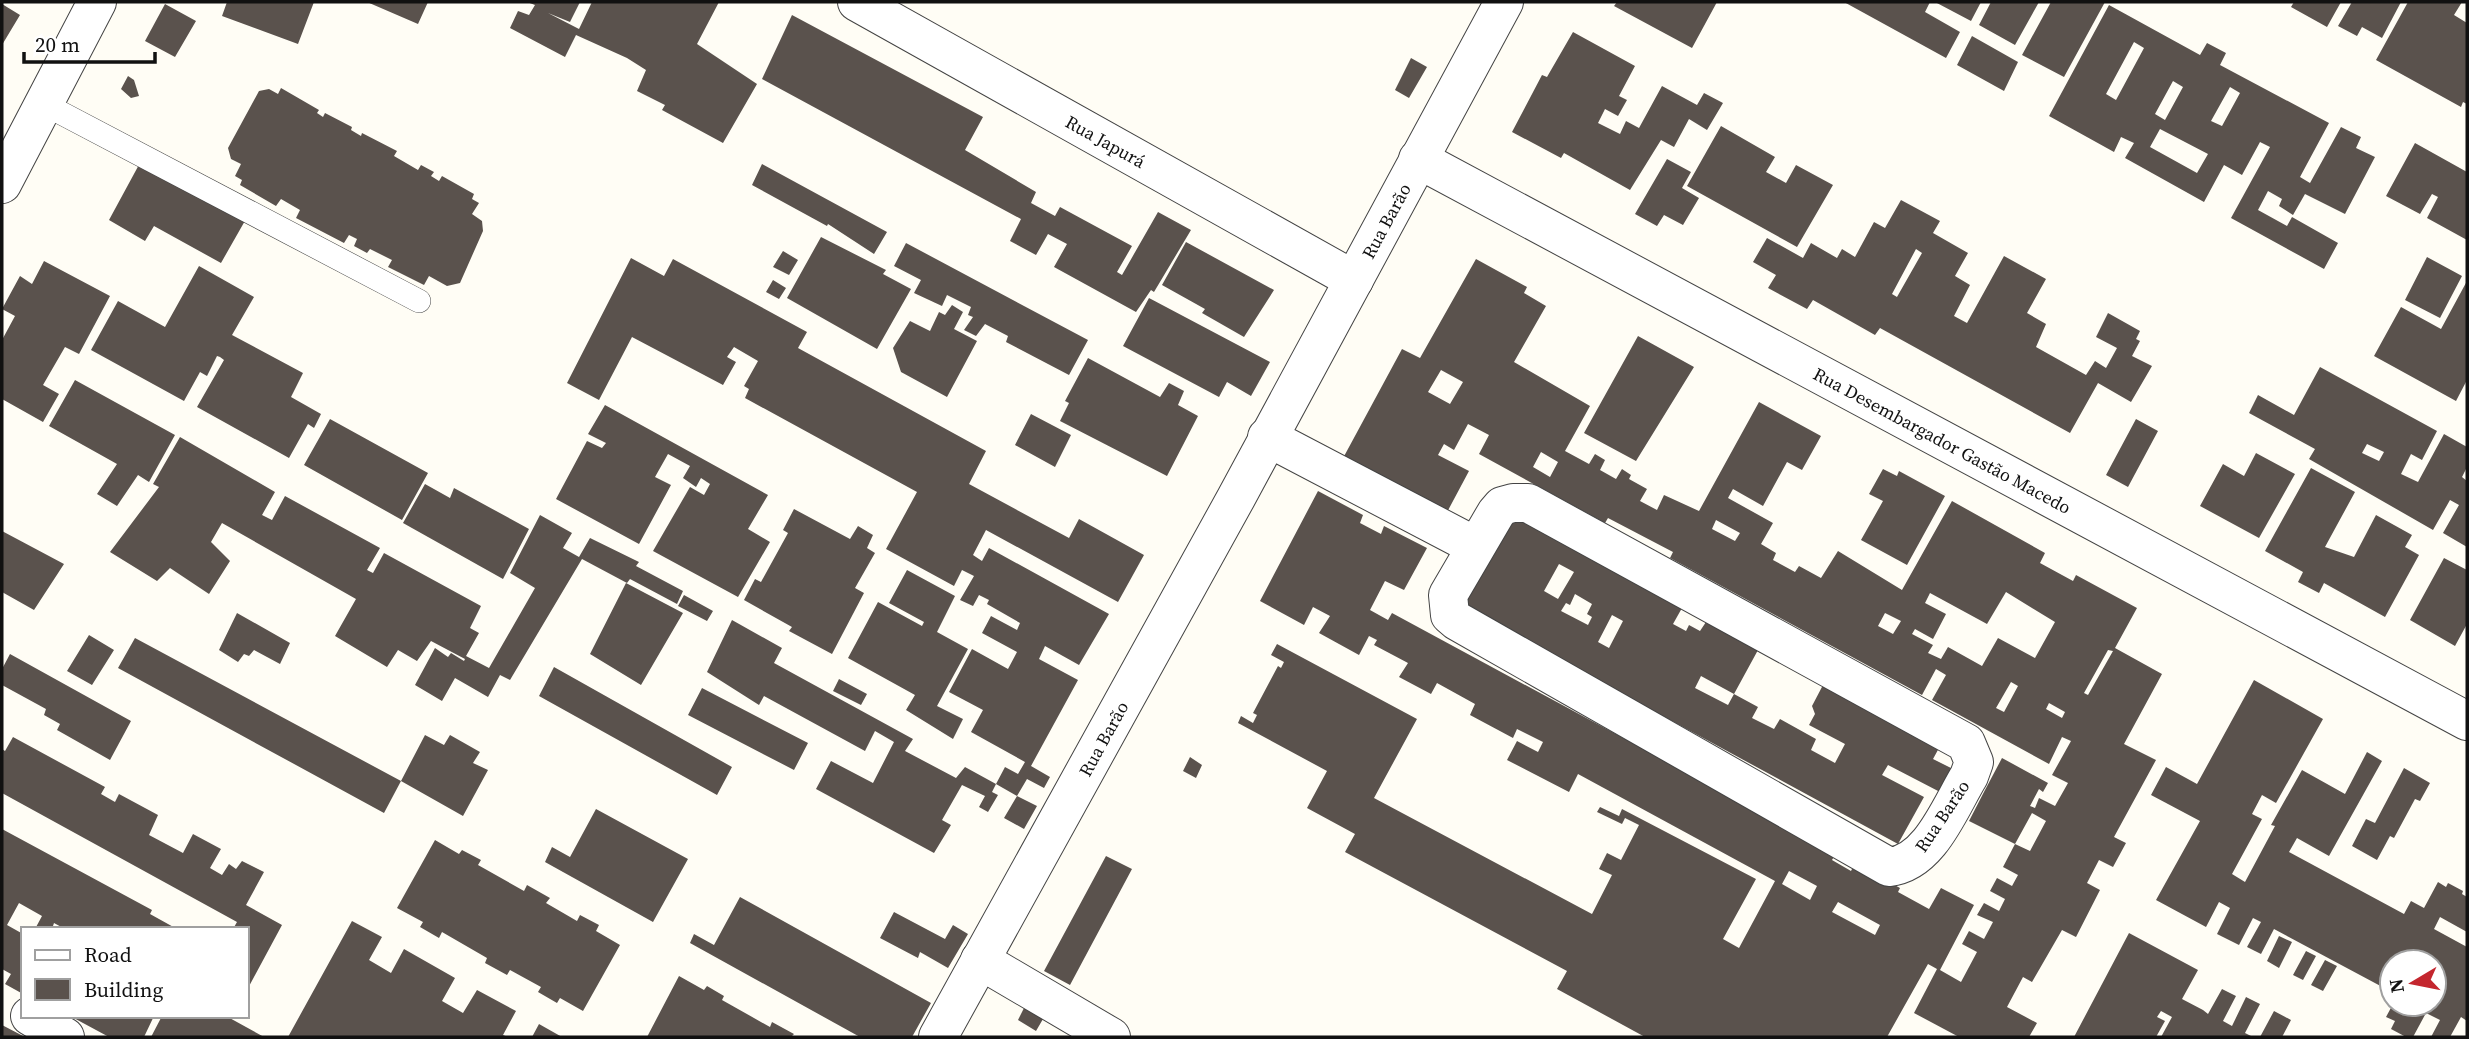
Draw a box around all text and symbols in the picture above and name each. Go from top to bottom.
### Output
scale bar [24,21,156,65]
text: 20 m [35,30,80,59]
street label: Rua Japurá [1061,109,1151,174]
street label: Rua Barão [1355,179,1416,263]
street label: Rua Desembargador Gastão Macedo [1809,361,2076,519]
street label: Rua Barão [1072,696,1134,781]
street label: Rua Barão [1909,775,1975,857]
legend [21,927,248,1018]
text: Road [84,940,132,969]
north arrow [2378,948,2448,1018]
text: Building [84,975,163,1004]
text: N [2382,977,2410,995]

